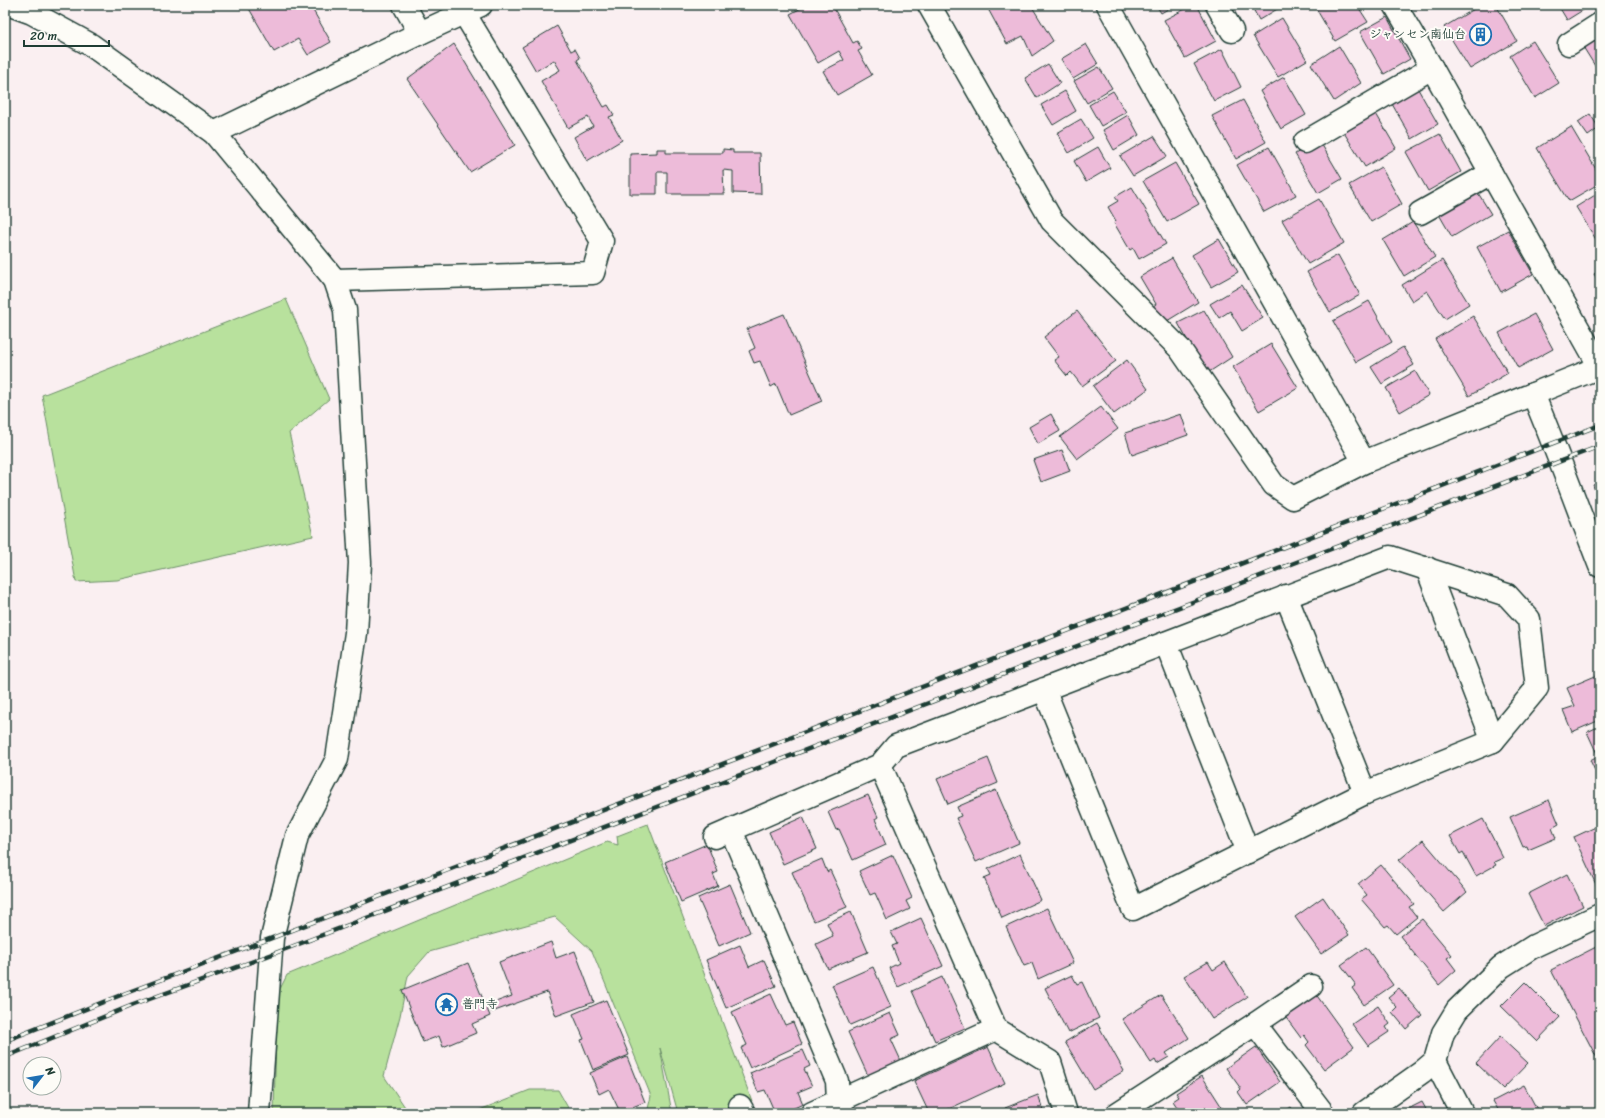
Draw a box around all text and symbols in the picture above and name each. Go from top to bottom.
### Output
building icon: ジャンセン南仙台 [1468,21,1494,47]
scale bar [24,22,109,48]
place label: ジャンセン南仙台 [1369,23,1466,45]
text: 20 m [30,25,57,47]
temple icon: 普門寺 [433,991,459,1017]
place label: 普門寺 [462,993,498,1015]
north arrow [22,1056,62,1096]
text: N [40,1062,60,1080]

